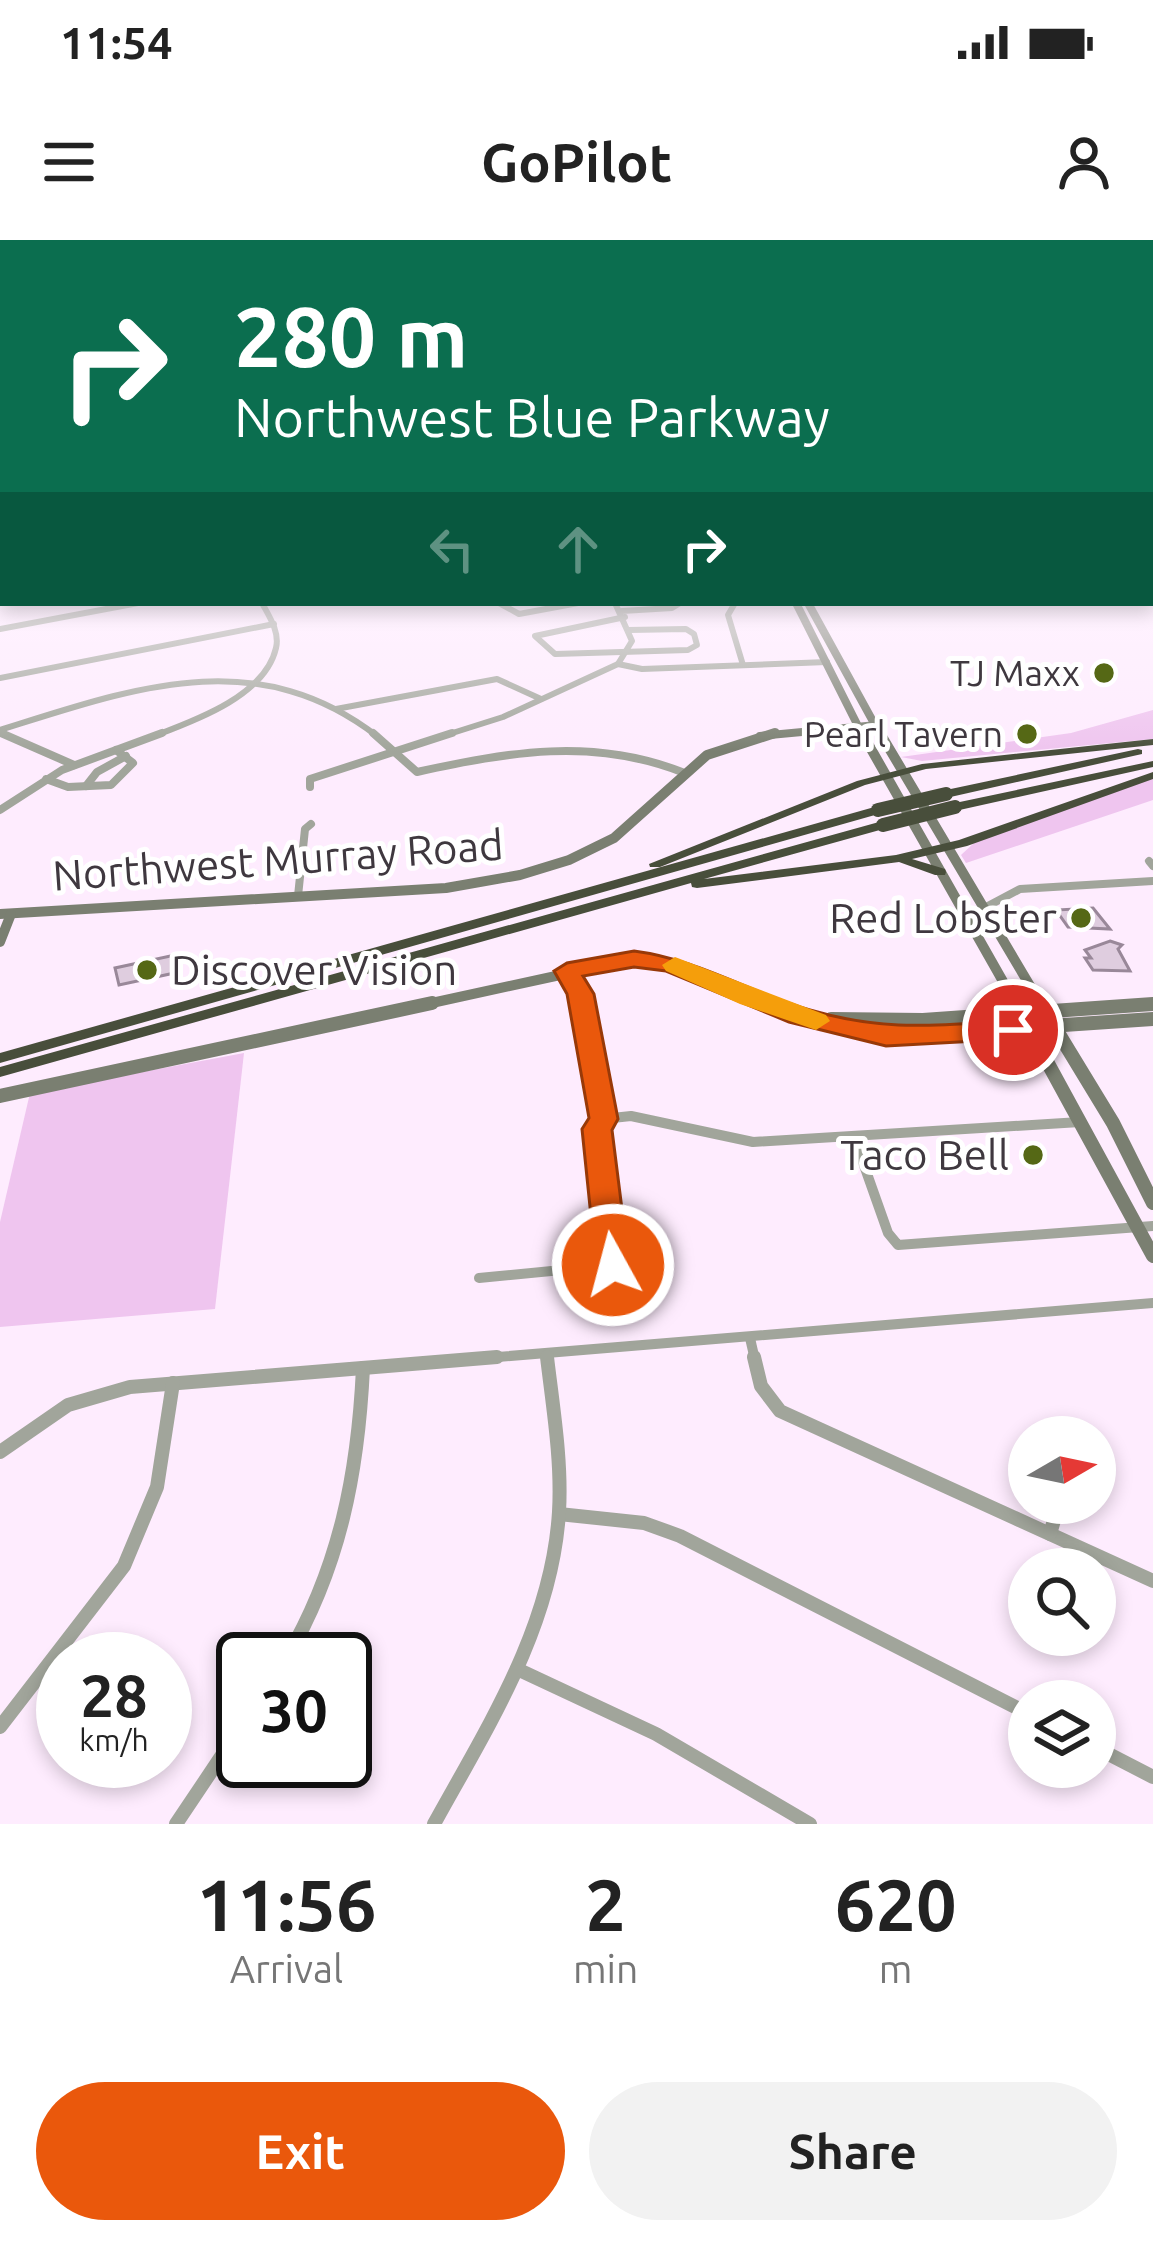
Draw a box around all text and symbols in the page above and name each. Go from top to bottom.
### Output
text: 11:54 [60,17,173,68]
icon: menu [36,129,102,195]
icon: person [1051,129,1117,195]
text: GoPilot [481,132,672,192]
icon: right [36,288,192,444]
text: 280 m [234,289,468,383]
text: Northwest Blue Parkway [234,387,830,447]
icon: left [419,516,485,582]
icon: ahead [545,516,611,582]
icon: right [671,516,737,582]
place label: TJ Maxx [950,652,1080,693]
marker: TJ Maxx [1091,660,1117,686]
place label: Pearl Tavern [804,713,1003,754]
marker: Pearl Tavern [1014,721,1040,747]
street label: Northwest Murray Road [51,820,505,899]
place label: Red Lobster [829,894,1057,941]
marker: Red Lobster [1068,905,1094,931]
place label: Discover Vision [171,946,457,993]
marker: Discover Vision [134,957,160,983]
pin [962,979,1064,1081]
icon: arrive [980,997,1046,1063]
place label: Taco Bell [840,1131,1009,1178]
marker: Taco Bell [1020,1142,1046,1168]
position arrow [550,1202,676,1328]
north arrow [1008,1416,1116,1524]
map controls [1008,1416,1116,1788]
button: search [1008,1548,1116,1656]
speed limit sign: 30 [216,1632,372,1788]
text: 28 [80,1661,148,1728]
button: layers [1008,1680,1116,1788]
text: km/h [79,1723,149,1757]
text: 11:56 [196,1864,377,1945]
text: 2 [585,1864,626,1945]
text: 620 [835,1864,957,1945]
text: Arrival [230,1947,343,1990]
text: min [573,1947,638,1990]
text: m [879,1947,912,1990]
button: Exit [36,2082,565,2220]
button: Share [589,2082,1117,2220]

